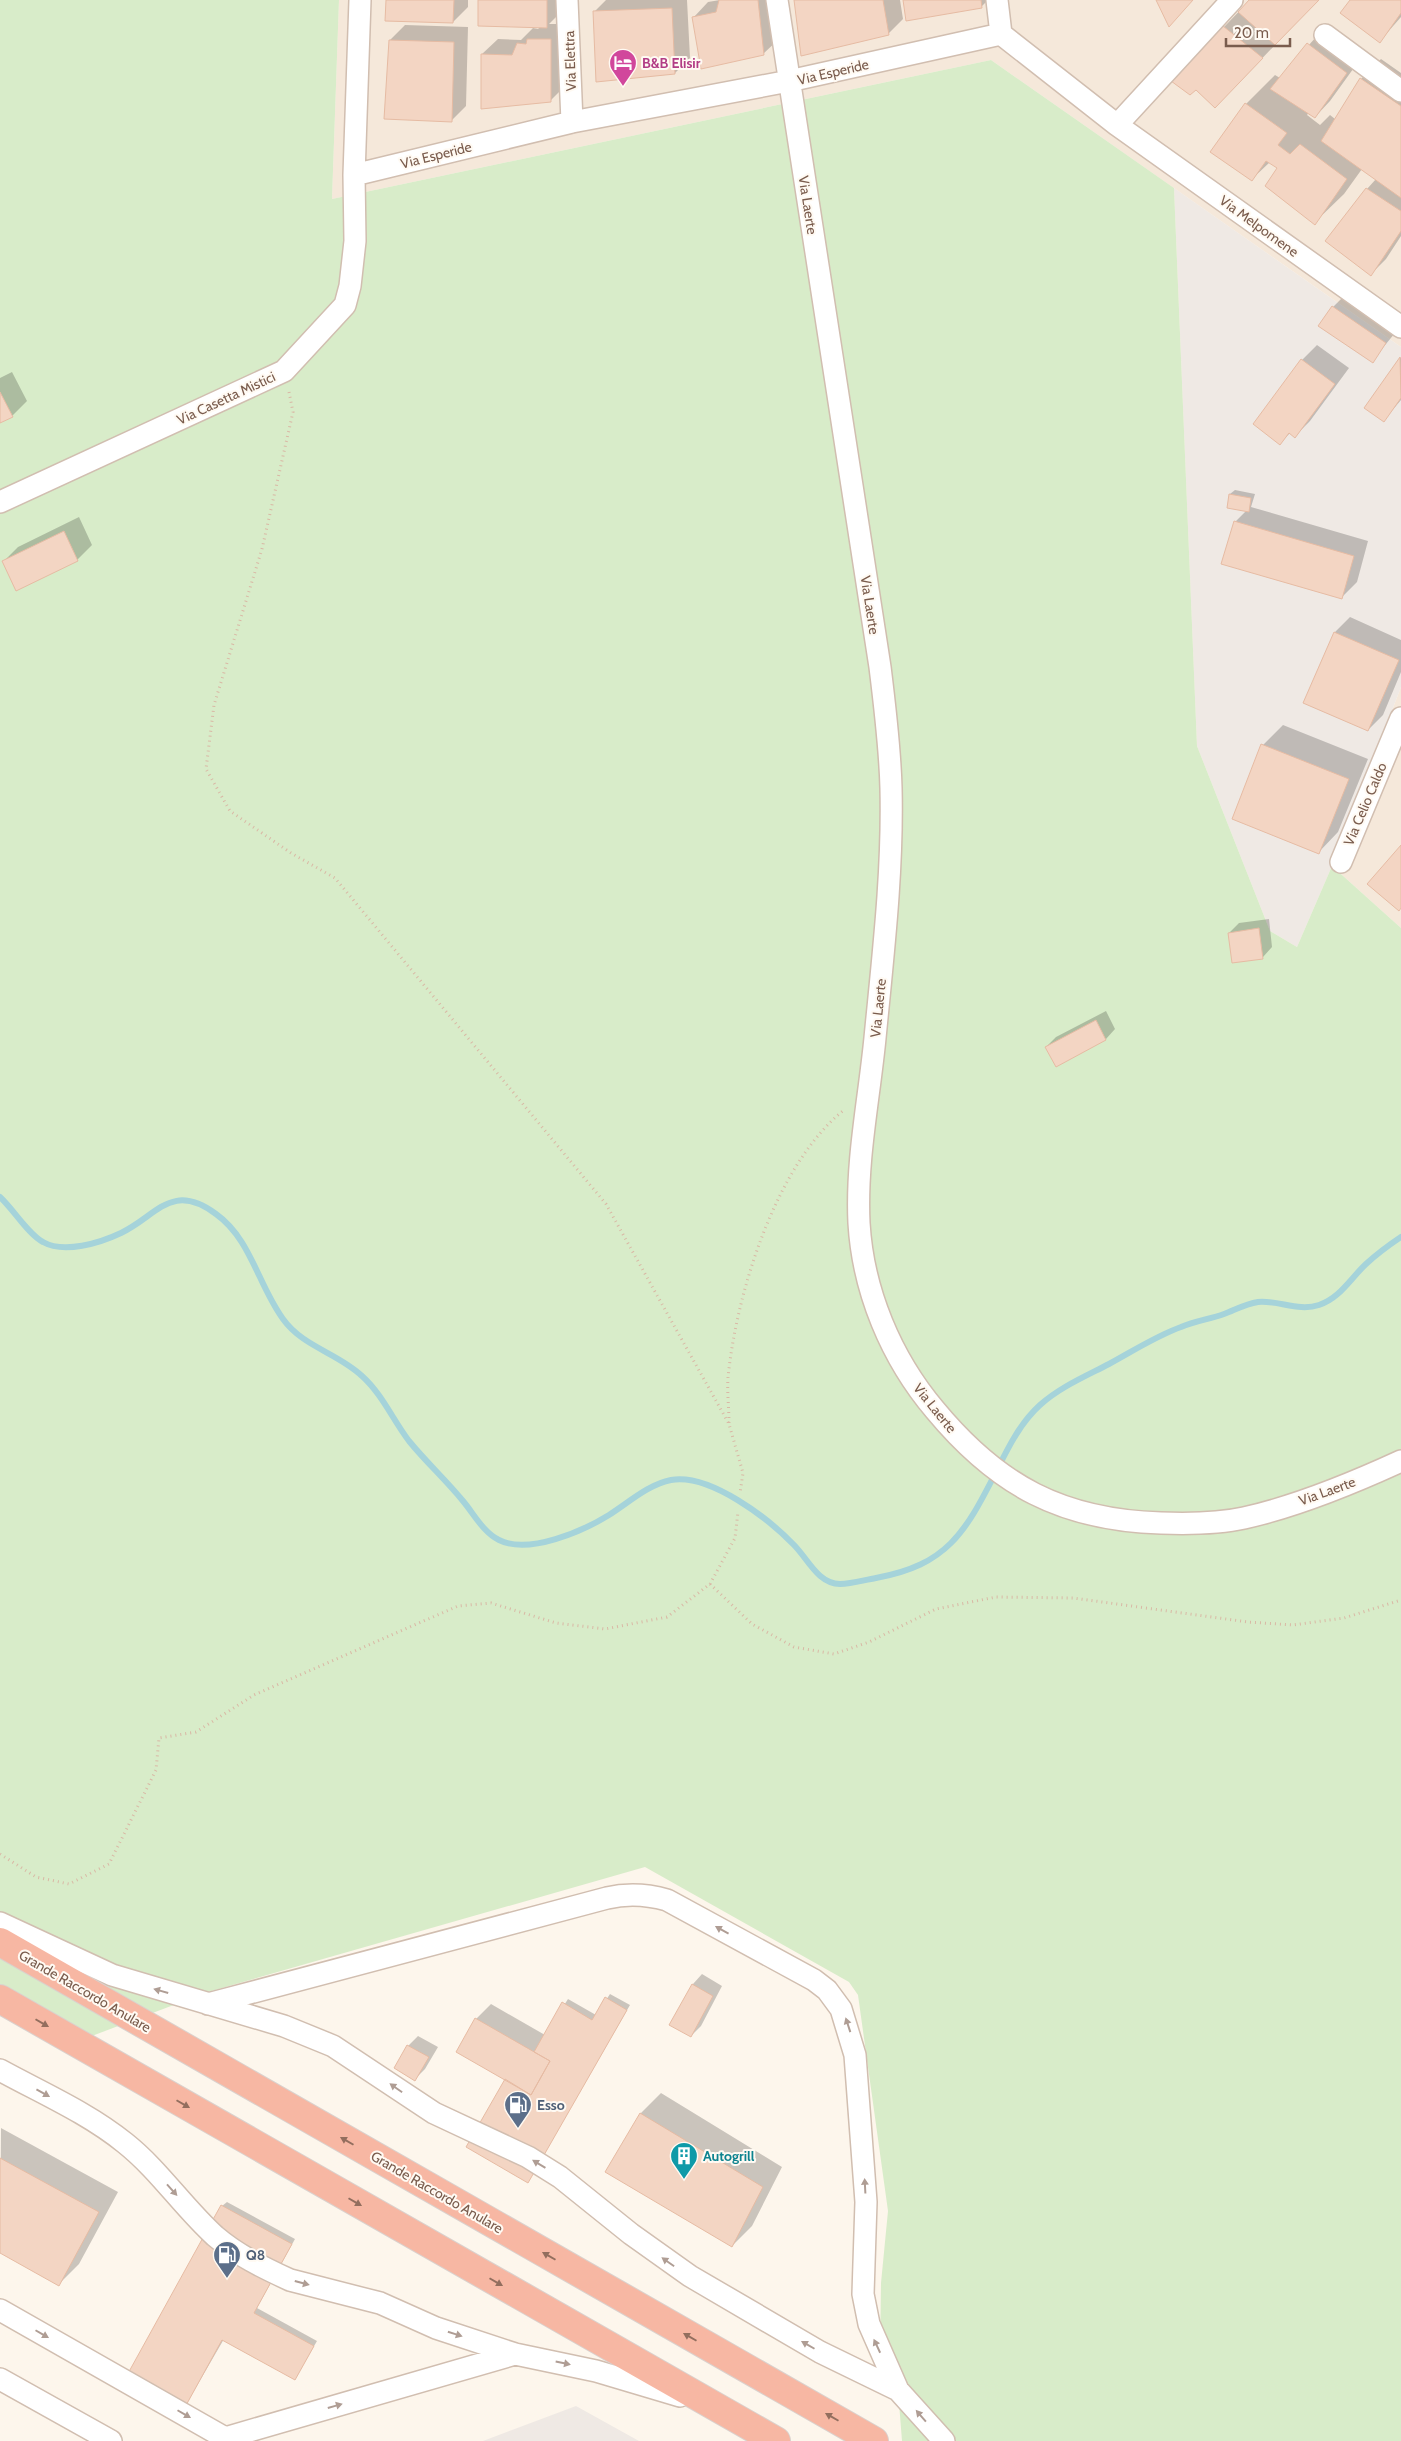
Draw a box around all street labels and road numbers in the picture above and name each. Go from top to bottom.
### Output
street label: Via Elettra [560,30,580,92]
street label: Via Esperide [796,55,870,89]
street label: Via Esperide [399,137,473,173]
street label: Via Laerte [794,174,822,236]
street label: Via Melpomene [1216,191,1302,261]
street label: Via Casetta Mistici [174,367,278,429]
street label: Via Laerte [856,574,884,636]
street label: Via Celio Caldo [1339,759,1391,848]
street label: Via Laerte [866,978,890,1038]
street label: Via Laerte [909,1379,961,1437]
street label: Via Laerte [1296,1472,1358,1510]
street label: Grande Raccordo Anulare [16,1946,154,2036]
street label: Grande Raccordo Anulare [368,2147,506,2237]

